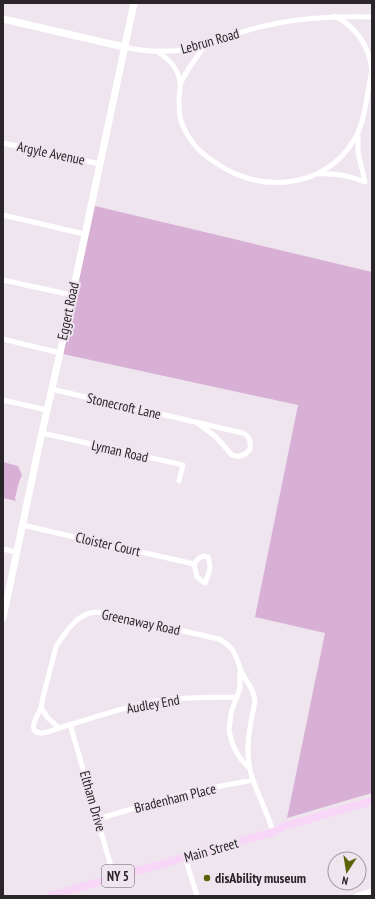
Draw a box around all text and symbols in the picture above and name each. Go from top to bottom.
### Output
street label: Lebrun Road [179,24,241,58]
street label: Argyle Avenue [15,137,87,169]
street label: Eggert Road [53,280,83,342]
street label: Stonecroft Lane [85,389,163,423]
street label: Lyman Road [90,436,150,466]
street label: Cloister Court [74,528,142,560]
street label: Greenaway Road [100,605,182,639]
street label: Audley End [125,690,181,718]
street label: Eltham Drive [76,769,110,834]
street label: Bradenham Place [132,779,218,817]
street label: Main Street [182,834,240,866]
north arrow [327,851,367,891]
road number: NY 5 [102,865,134,887]
place label: disAbility museum [215,869,306,887]
marker: disAbility museum [202,873,212,883]
text: N [341,873,349,888]

